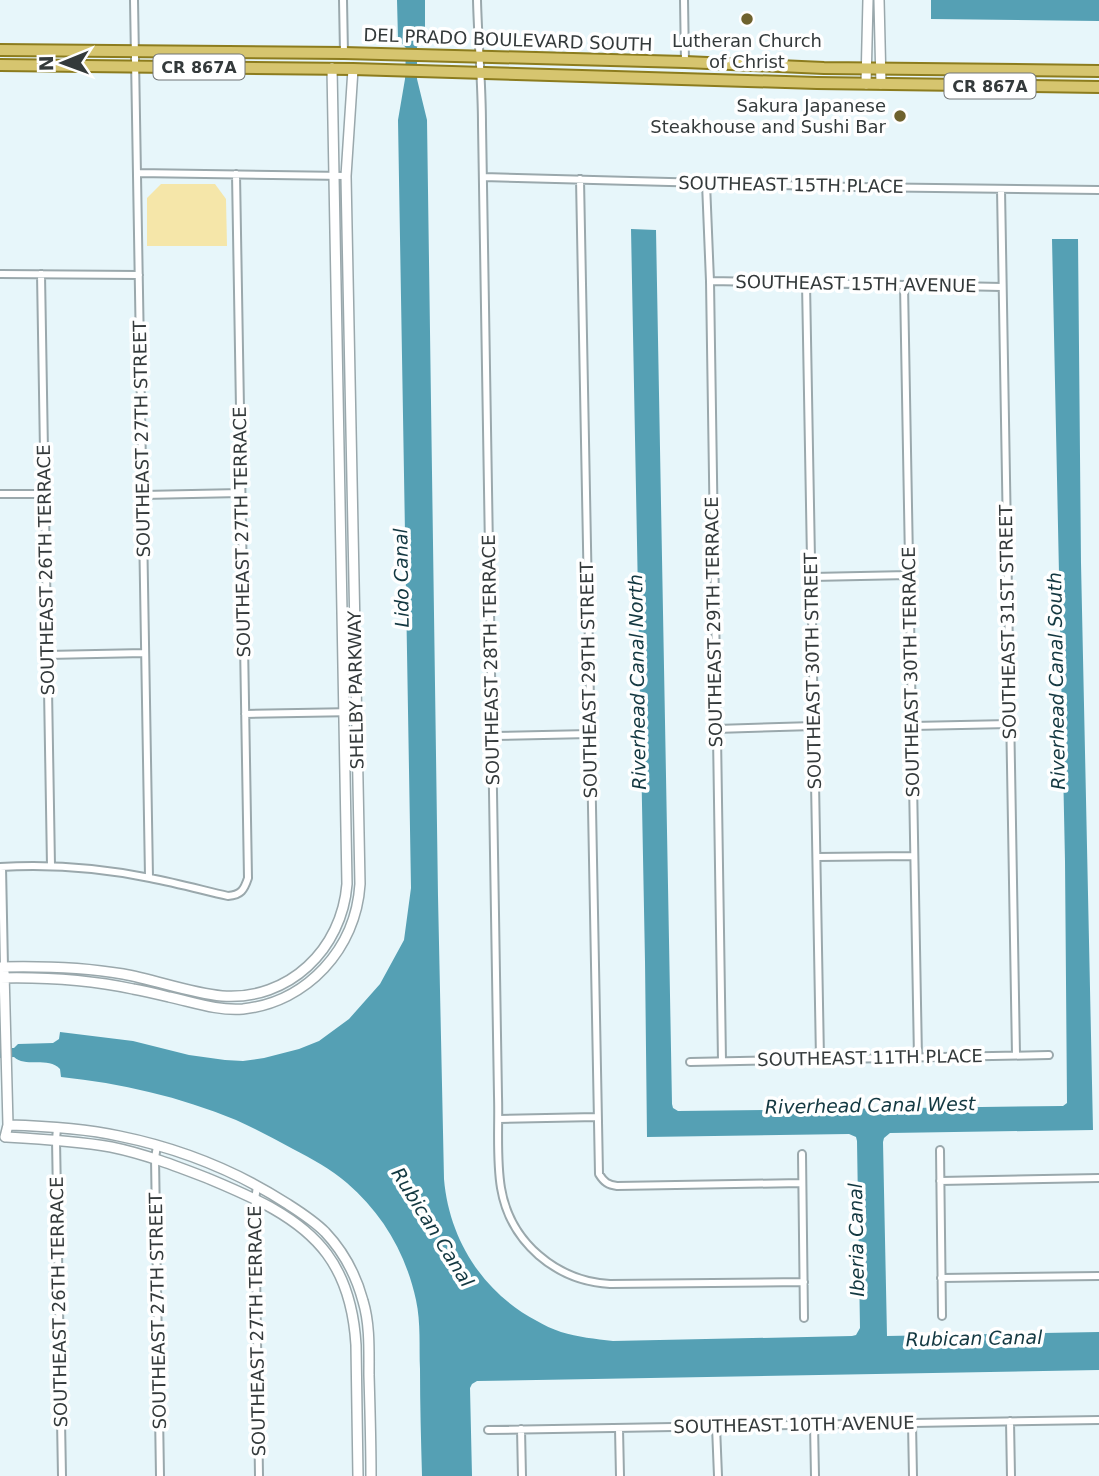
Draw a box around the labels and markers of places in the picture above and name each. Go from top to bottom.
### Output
marker: Lutheran Church of Christ [739,11,755,27]
place label: Lutheran Church of Christ [672,30,822,72]
place label: Sakura Japanese Steakhouse and Sushi Bar [650,95,887,137]
marker: Sakura Japanese Steakhouse and Sushi Bar [892,108,908,124]

